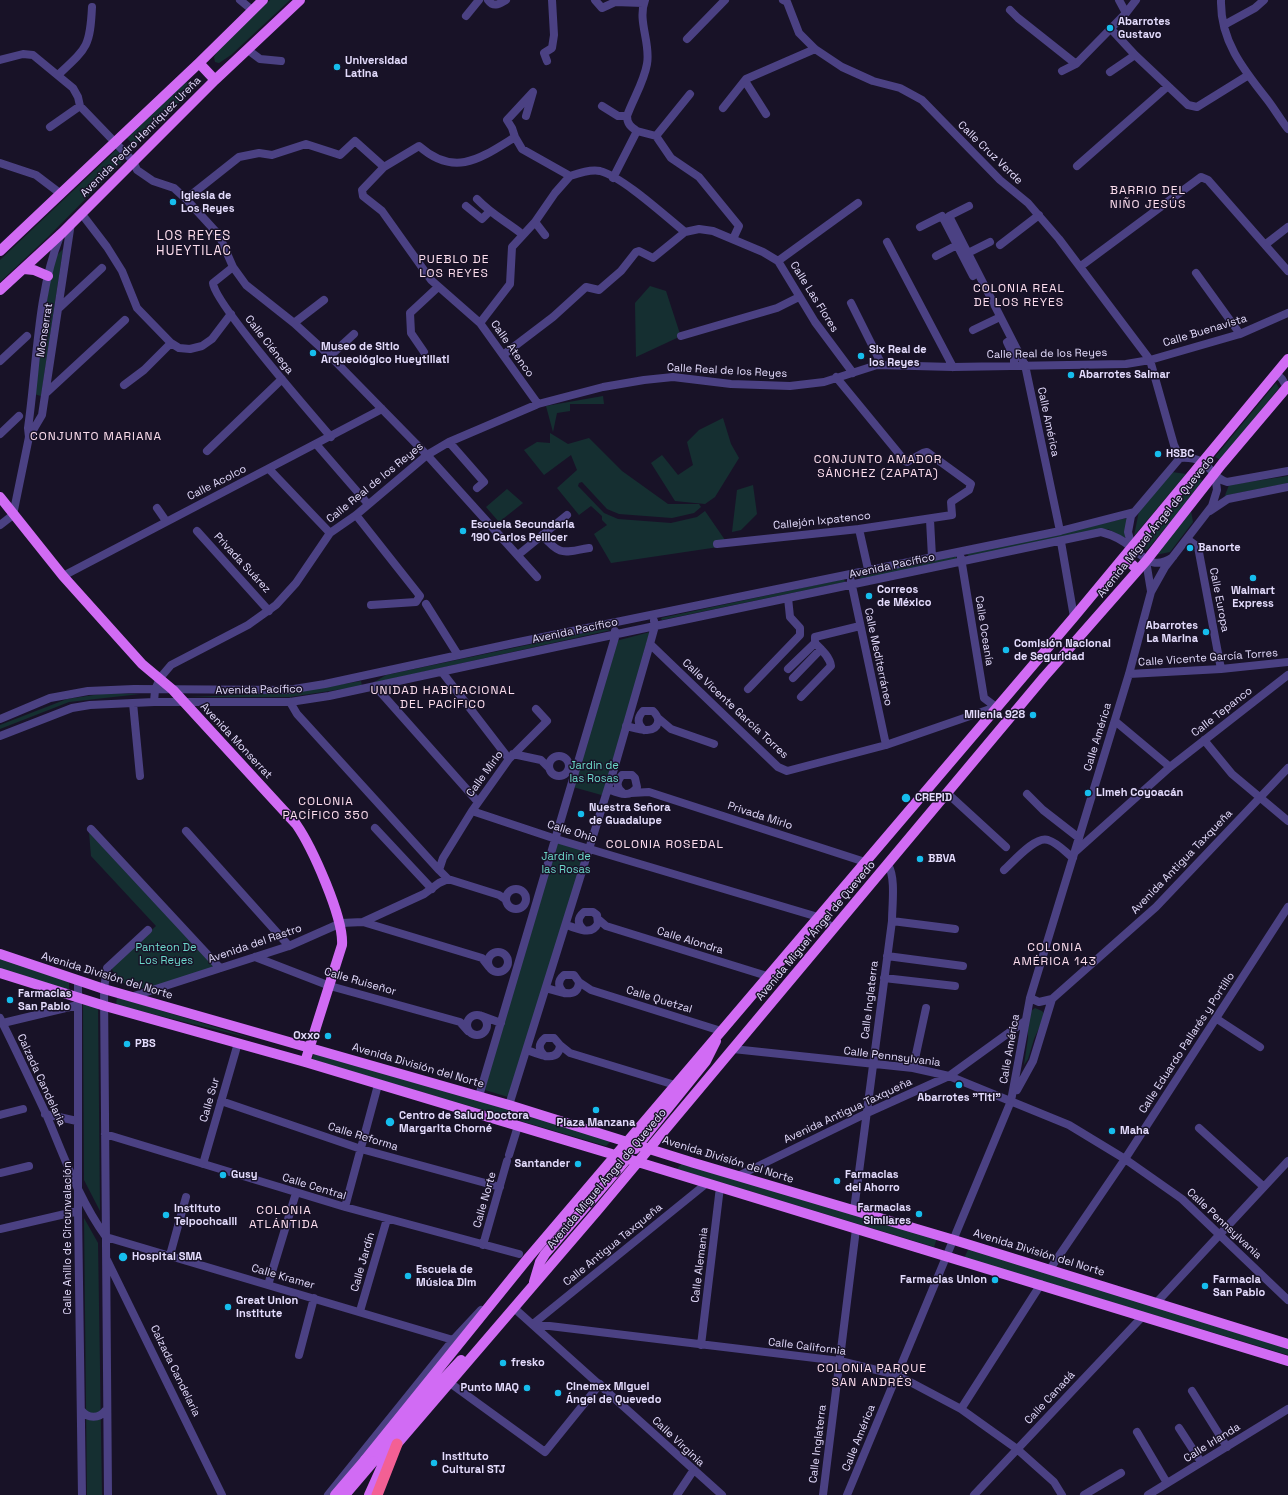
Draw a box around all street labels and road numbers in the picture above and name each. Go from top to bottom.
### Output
street label: Avenida Pedro Henríquez Ureña [78,74,204,200]
street label: Calle Cruz Verde [955,119,1025,187]
street label: Calle Las Flores [787,259,841,335]
street label: Monserrat [34,302,56,358]
street label: Calle Buenavista [1161,312,1249,350]
street label: Calle Ciénega [242,313,296,377]
street label: Calle Atenco [488,318,536,380]
street label: Calle Real de los Reyes [987,346,1107,362]
street label: Calle Real de los Reyes [667,361,787,381]
street label: Calle América [1034,386,1062,458]
street label: Calle Real de los Reyes [324,440,426,526]
street label: Avenida Miguel Ángel de Quevedo [1095,454,1217,600]
street label: Calle Acolco [185,462,249,504]
street label: Callejón Ixpatenco [773,509,871,533]
street label: Privada Suárez [211,530,273,596]
street label: Avenida Pacífico [848,550,936,582]
street label: Calle Europa [1206,567,1232,633]
street label: Calle Oceanía [972,595,996,667]
street label: Calle Mediterráneo [861,607,895,707]
street label: Avenida Pacífico [531,615,619,647]
street label: Calle Vicente García Torres [1138,647,1278,669]
street label: Calle Vicente García Torres [679,656,791,762]
street label: Avenida Pacífico [215,683,303,697]
street label: Calle Tepanco [1189,684,1255,740]
street label: Avenida Monserrat [197,700,275,782]
street label: Calle América [1081,701,1115,773]
street label: Calle Mirlo [464,748,506,800]
street label: Privada Mirlo [726,799,794,833]
street label: Avenida Antigua Taxqueña [1129,807,1235,917]
street label: Calle Ohio [545,818,599,846]
street label: Avenida Miguel Ángel de Quevedo [754,858,878,1004]
street label: Avenida del Rastro [206,922,304,966]
street label: Calle Alondra [655,925,725,957]
street label: Avenida División del Norte [40,950,174,1002]
street label: Calle Inglaterra [859,960,881,1040]
street label: Calle Ruiseñor [322,965,398,999]
street label: Calle Eduardo Pallarés y Portillo [1136,970,1238,1116]
street label: Calle Quetzal [624,984,694,1016]
street label: Calle América [997,1013,1023,1085]
street label: Calzada Candelaria [14,1032,68,1128]
street label: Avenida División del Norte [350,1041,486,1091]
street label: Calle Pennsylvania [843,1045,941,1069]
street label: Avenida Antigua Taxqueña [782,1075,914,1147]
street label: Calle Sur [197,1076,223,1124]
street label: Avenida Miguel Ángel de Quevedo [545,1106,669,1252]
street label: Calle Reforma [326,1120,400,1154]
street label: Avenida División del Norte [661,1134,795,1186]
street label: Calle Anillo de Circunvalación [61,1161,75,1315]
street label: Calle Norte [471,1170,499,1230]
street label: Calle Central [280,1171,348,1203]
street label: Calle Pennsylvania [1184,1186,1264,1262]
street label: Calle Antigua Taxqueña [561,1201,665,1289]
street label: Calle Alemania [689,1227,711,1303]
street label: Avenida División del Norte [972,1227,1106,1279]
street label: Calle Jardín [348,1231,378,1293]
street label: Calle Kramer [250,1262,316,1292]
street label: Calzada Candelaria [147,1323,203,1419]
street label: Calle California [767,1336,847,1358]
street label: Calle Canadá [1022,1369,1078,1427]
street label: Calle América [840,1403,878,1473]
street label: Calle Inglaterra [807,1404,829,1484]
street label: Calle Virginia [649,1414,707,1470]
street label: Calle Irlanda [1181,1420,1243,1466]

